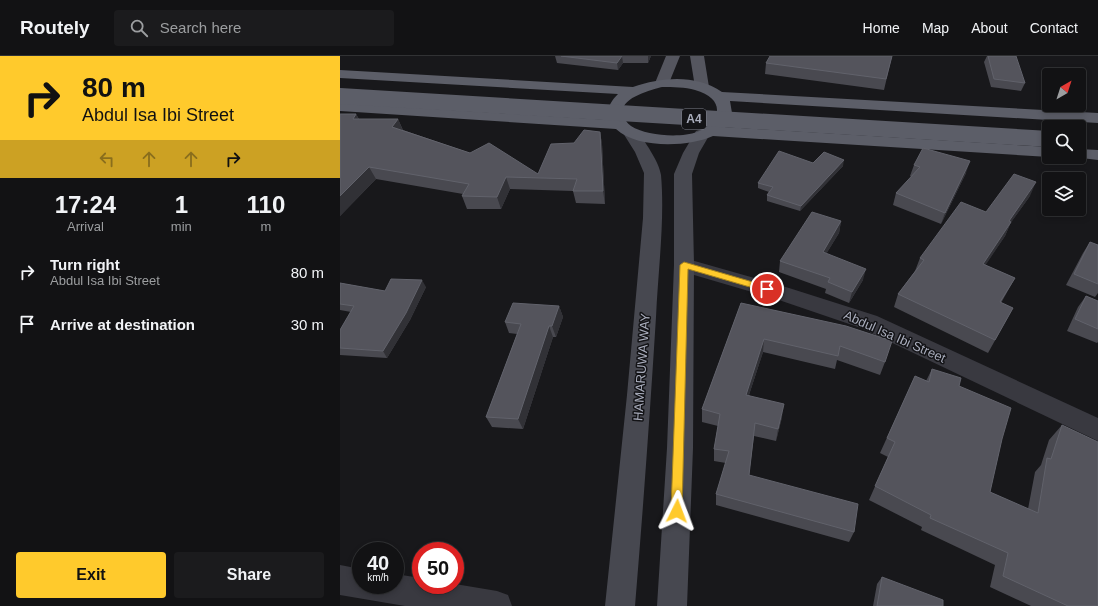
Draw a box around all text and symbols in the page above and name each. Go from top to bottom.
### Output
search box [114,10,394,46]
text: Routely [20,17,90,38]
icon: search [128,17,150,39]
text: Search here [160,19,241,36]
text: Home [863,20,900,36]
text: Map [922,20,949,36]
text: About [971,20,1008,36]
text: Contact [1030,20,1078,36]
north arrow [1042,68,1086,112]
map controls [1042,68,1086,216]
icon: right [16,72,68,124]
text: 80 m [82,72,146,103]
text: Abdul Isa Ibi Street [82,105,234,125]
road number: A4 [682,109,706,129]
button: search [1042,120,1086,164]
icon: left [96,148,118,170]
icon: ahead [138,148,160,170]
icon: ahead [180,148,202,170]
icon: right [222,148,244,170]
button: layers [1042,172,1086,216]
text: 17:24 [55,191,116,218]
text: 1 [175,191,188,218]
text: 110 [247,191,285,218]
text: Arrival [67,219,104,234]
text: min [171,219,192,234]
text: m [260,219,271,234]
text: Turn right [50,256,120,273]
icon: right [16,261,38,283]
text: 80 m [291,264,324,281]
pin [750,272,784,306]
text: Abdul Isa Ibi Street [50,273,160,288]
icon: arrive [756,278,778,300]
street label: Abdul Isa Ibi Street [842,307,948,366]
street label: HAMARUWA WAY [630,312,653,421]
icon: arrive [16,313,38,335]
text: Arrive at destination [50,316,195,333]
text: 30 m [291,316,324,333]
position arrow [656,490,698,532]
speed limit sign: 50 [412,542,464,594]
button: Exit [16,552,166,598]
button: Share [174,552,324,598]
text: 40 [367,552,389,574]
text: km/h [367,572,389,583]

